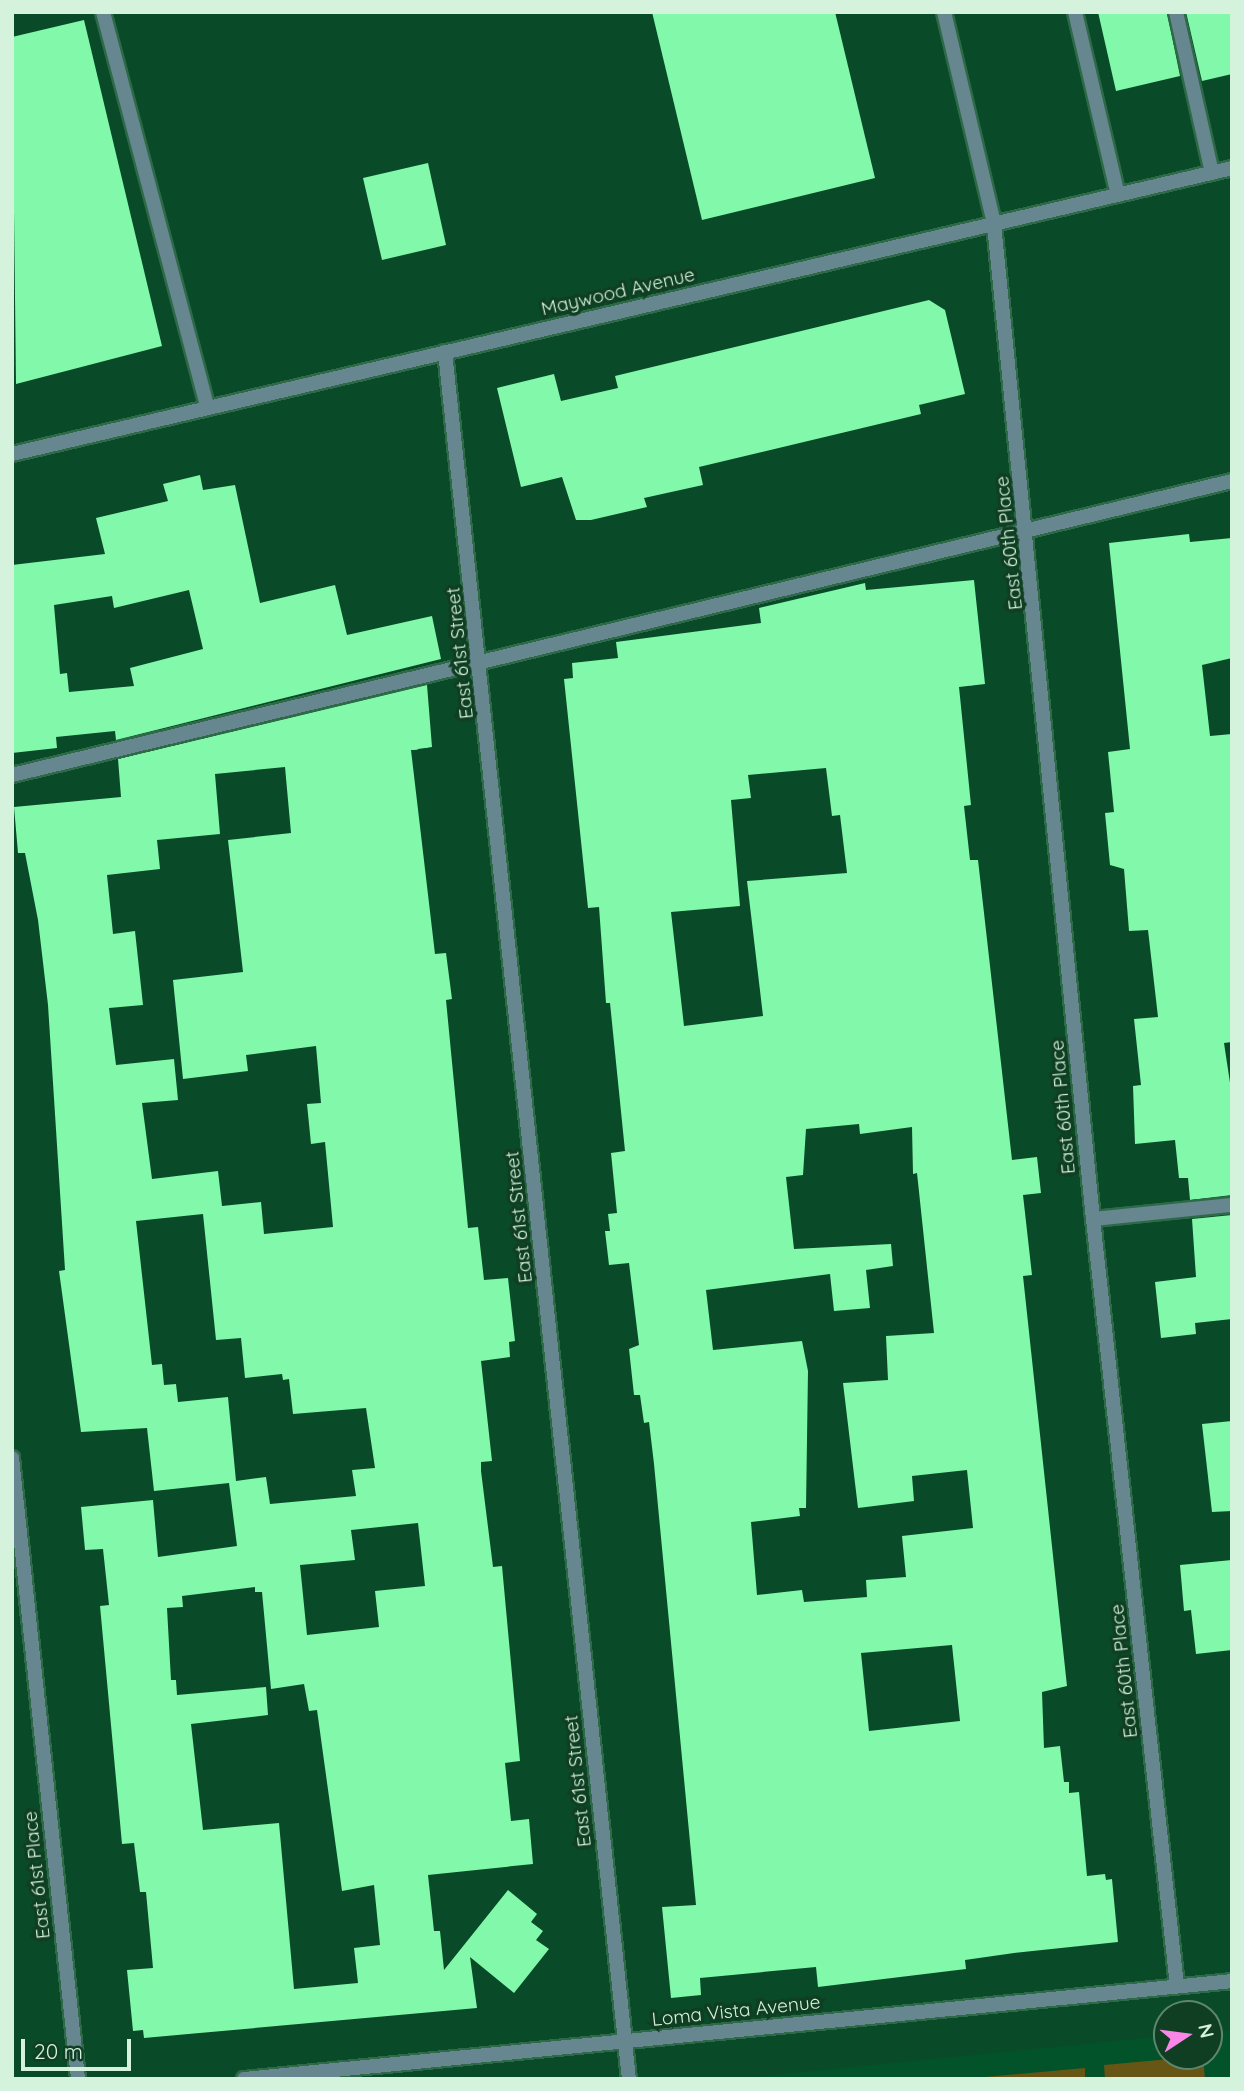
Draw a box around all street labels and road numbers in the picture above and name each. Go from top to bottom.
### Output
street label: Maywood Avenue [539,263,697,321]
street label: East 60th Place [991,475,1027,611]
street label: East 61st Street [442,586,478,720]
street label: East 60th Place [1046,1039,1080,1175]
street label: East 61st Street [501,1150,537,1284]
street label: East 60th Place [1106,1603,1142,1739]
street label: East 61st Street [560,1714,596,1848]
street label: East 61st Place [19,1810,55,1940]
street label: Loma Vista Avenue [651,1991,821,2031]

